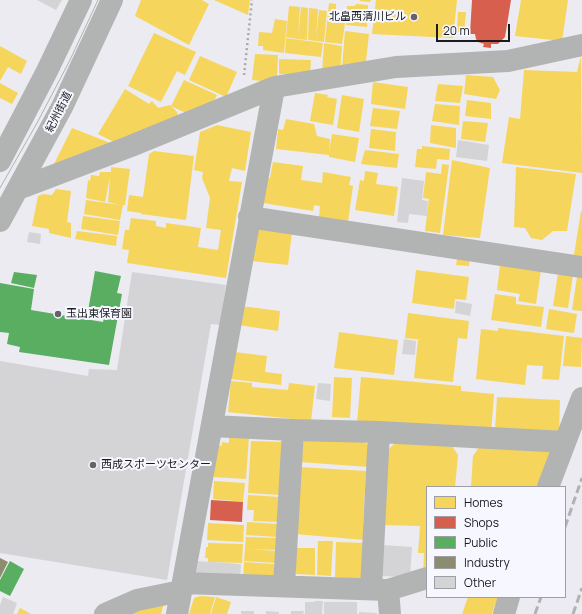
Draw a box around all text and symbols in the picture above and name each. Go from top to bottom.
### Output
place label: 北畠西清川ビル [329,10,406,24]
marker: 北畠西清川ビル [409,12,419,22]
scale bar [438,16,512,42]
text: 20 m [443,22,470,39]
street label: 紀州街道 [43,89,75,135]
place label: 玉出東保育園 [66,307,132,321]
marker: 玉出東保育園 [53,309,63,319]
place label: 西成スポーツセンター [101,458,211,472]
marker: 西成スポーツセンター [88,460,98,470]
legend [426,486,566,598]
text: Homes [464,494,503,511]
text: Shops [464,514,499,531]
text: Public [464,534,498,551]
text: Industry [464,554,510,571]
text: Other [464,574,496,591]

